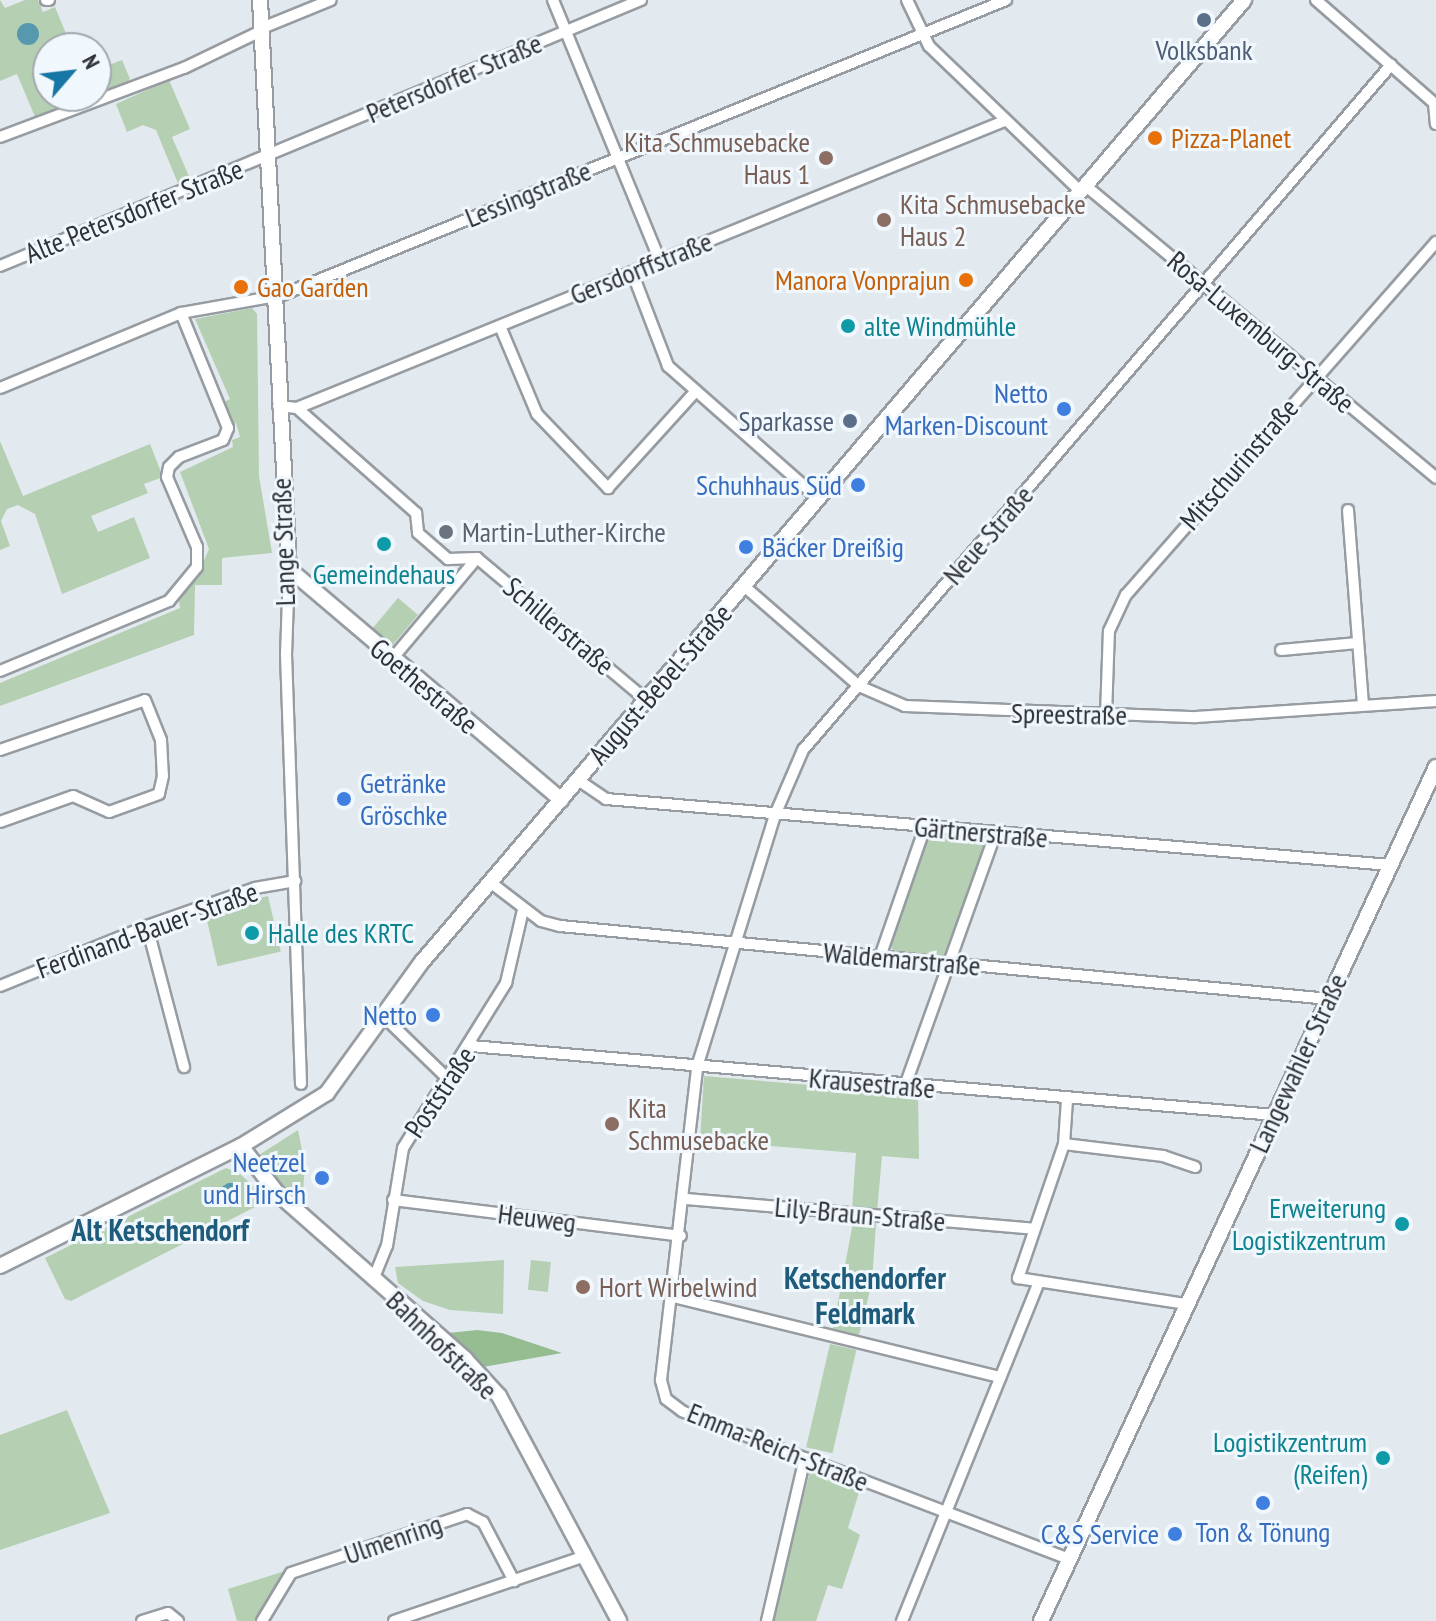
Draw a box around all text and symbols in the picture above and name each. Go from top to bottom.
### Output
marker: Volksbank [1195,11,1213,29]
street label: Petersdorfer Straße [361,26,547,130]
north arrow [32,32,112,112]
place label: Volksbank [1155,33,1253,67]
text: N [76,50,107,73]
place label: Pizza-Planet [1171,121,1291,155]
place label: Kita Schmusebacke Haus 1 [624,125,810,191]
marker: Pizza-Planet [1146,129,1164,147]
marker: Kita Schmusebacke Haus 1 [817,149,835,167]
street label: Alte Petersdorfer Straße [20,152,248,270]
street label: Lessingstraße [460,154,596,234]
place label: Kita Schmusebacke Haus 2 [900,187,1086,253]
marker: Kita Schmusebacke Haus 2 [875,211,893,229]
street label: Gersdorffstraße [565,224,717,312]
street label: Rosa-Luxemburg-Straße [1161,244,1361,420]
place label: Manora Vonprajun [774,263,950,297]
place label: Gao Garden [257,270,369,304]
marker: Manora Vonprajun [957,271,975,289]
marker: Gao Garden [232,278,250,296]
place label: alte Windmühle [864,309,1017,343]
marker: alte Windmühle [839,317,857,335]
place label: Netto Marken-Discount [885,376,1048,442]
street label: Mitschurinstraße [1173,392,1305,536]
marker: Netto Marken-Discount [1055,400,1073,418]
place label: Sparkasse [738,404,834,438]
marker: Sparkasse [841,412,859,430]
place label: Schuhhaus Süd [696,468,842,502]
marker: Schuhhaus Süd [849,476,867,494]
street label: Lange Straße [264,477,302,607]
street label: Neue Straße [936,479,1040,591]
place label: Martin-Luther-Kirche [462,515,666,549]
marker: Martin-Luther-Kirche [437,523,455,541]
place label: Bäcker Dreißig [762,530,904,564]
marker: Gemeindehaus [375,535,393,553]
marker: Bäcker Dreißig [737,538,755,556]
place label: Gemeindehaus [313,557,455,591]
street label: Schillerstraße [497,570,621,682]
street label: August-Bebel-Straße [581,597,739,771]
street label: Goethestraße [363,631,485,741]
street label: Spreestraße [1011,696,1127,732]
place label: Getränke Gröschke [360,766,447,832]
marker: Getränke Gröschke [335,790,353,808]
street label: Gärtnerstraße [913,809,1049,855]
street label: Ferdinand-Bauer-Straße [32,874,262,986]
place label: Halle des KRTC [268,916,414,950]
marker: Halle des KRTC [243,924,261,942]
street label: Waldemarstraße [822,935,982,983]
street label: Langewahler Straße [1242,968,1354,1158]
place label: Netto [363,998,417,1032]
marker: Netto [424,1006,442,1024]
street label: Poststraße [397,1040,483,1144]
street label: Krausestraße [808,1061,936,1105]
place label: Kita Schmusebacke [628,1091,769,1157]
marker: Kita Schmusebacke [603,1115,621,1133]
place label: Neetzel und Hirsch [203,1145,306,1211]
marker: Neetzel und Hirsch [313,1169,331,1187]
street label: Lily-Braun-Straße [773,1190,947,1238]
place label: Erweiterung Logistikzentrum [1232,1191,1386,1257]
street label: Heuweg [496,1197,578,1239]
district label: Alt Ketschendorf [71,1212,249,1248]
marker: Erweiterung Logistikzentrum [1393,1215,1411,1233]
district label: Ketschendorfer Feldmark [784,1260,946,1330]
place label: Hort Wirbelwind [599,1270,758,1304]
marker: Hort Wirbelwind [574,1278,592,1296]
street label: Bahnhofstraße [379,1284,505,1406]
street label: Emma-Reich-Straße [683,1395,873,1499]
place label: Logistikzentrum (Reifen) [1213,1425,1367,1491]
marker: Logistikzentrum (Reifen) [1374,1449,1392,1467]
marker: Ton & Tönung [1254,1494,1272,1512]
street label: Ulmenring [340,1507,446,1571]
place label: Ton & Tönung [1195,1515,1331,1549]
place label: C&S Service [1041,1517,1159,1551]
marker: C&S Service [1166,1525,1184,1543]

